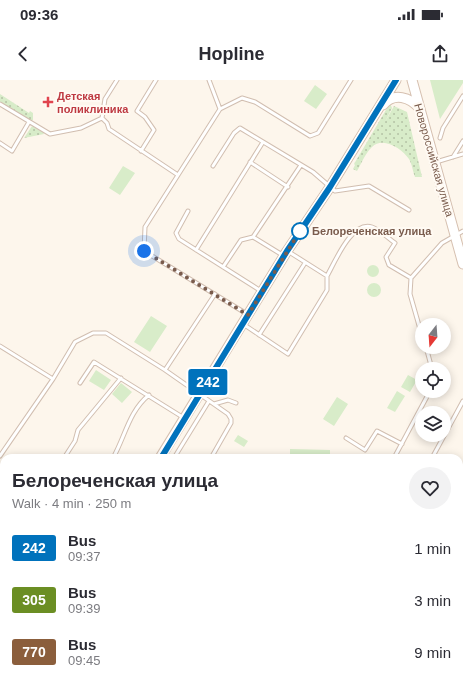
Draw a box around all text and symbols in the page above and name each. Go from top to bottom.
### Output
text: 09:36 [20,6,58,23]
icon: back [12,43,34,65]
icon: share [429,43,451,65]
text: Hopline [199,44,265,64]
place label: Детская поликлиника [57,90,129,115]
marker: Детская поликлиника [42,96,54,108]
street label: Новороссийская улица [412,102,456,219]
marker: Белореченская улица [291,222,309,240]
place label: Белореченская улица [312,225,432,237]
your location [134,241,154,261]
north arrow [415,318,451,354]
map controls [415,318,451,442]
button: locate [415,362,451,398]
line badge: 242 [185,369,231,395]
text: 242 [196,374,220,390]
button: layers [415,406,451,442]
button: heart [409,467,451,509]
text: Белореченская улица [12,470,218,491]
text: Walk · 4 min · 250 m [12,496,131,511]
text: Bus [68,532,96,549]
text: 242 [22,540,46,556]
text: 1 min [414,540,451,557]
text: 09:37 [68,549,101,564]
text: Bus [68,584,96,601]
text: 305 [22,592,46,608]
text: 3 min [414,592,451,609]
text: 09:39 [68,601,101,616]
text: Bus [68,636,96,653]
text: 770 [22,644,46,660]
text: 9 min [414,644,451,661]
text: 09:45 [68,653,101,668]

